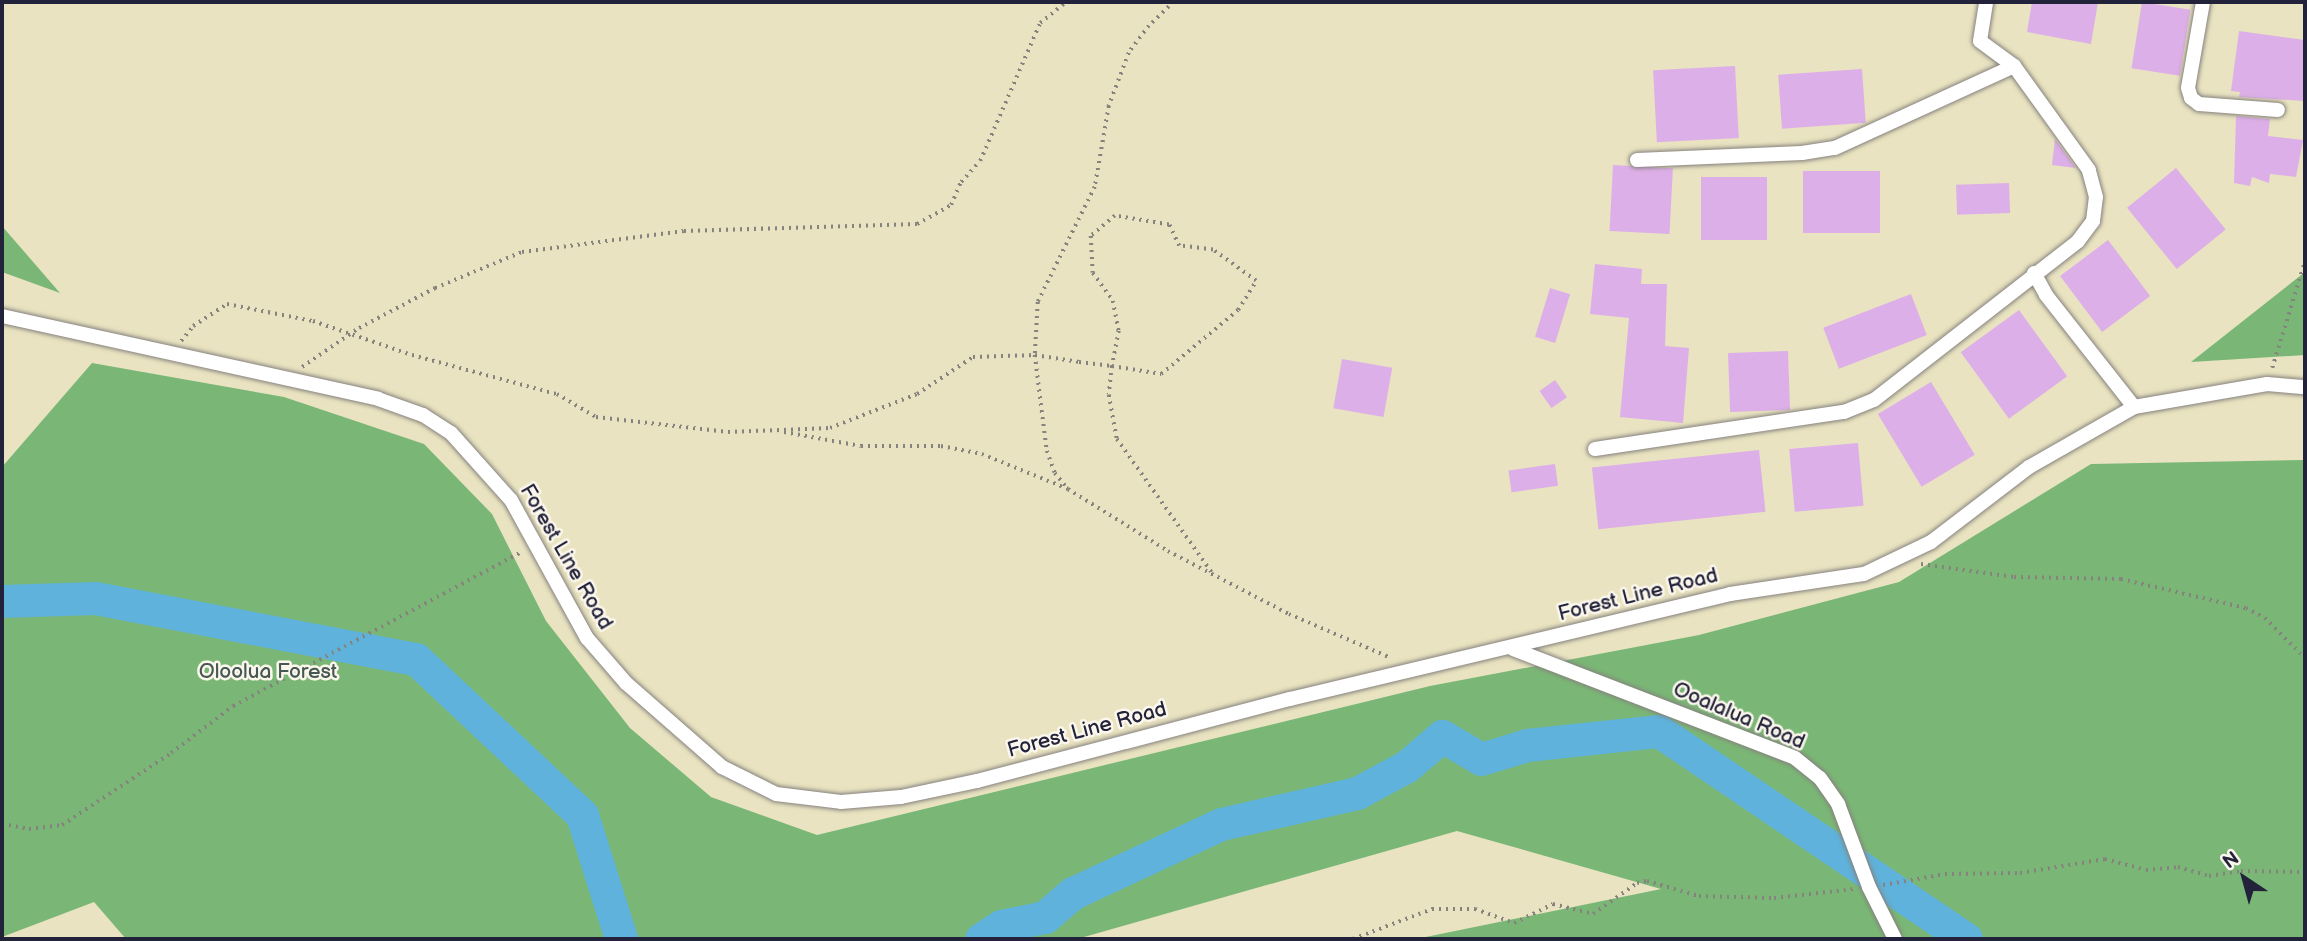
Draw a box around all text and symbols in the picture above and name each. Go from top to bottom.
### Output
street label: Forest Line Road [514,480,618,634]
street label: Forest Line Road [1556,563,1720,627]
park label: Oloolua Forest [199,659,337,685]
street label: Ooalalua Road [1669,677,1809,755]
street label: Forest Line Road [1005,697,1169,763]
north arrow [2209,843,2279,913]
text: N [2219,847,2244,874]

